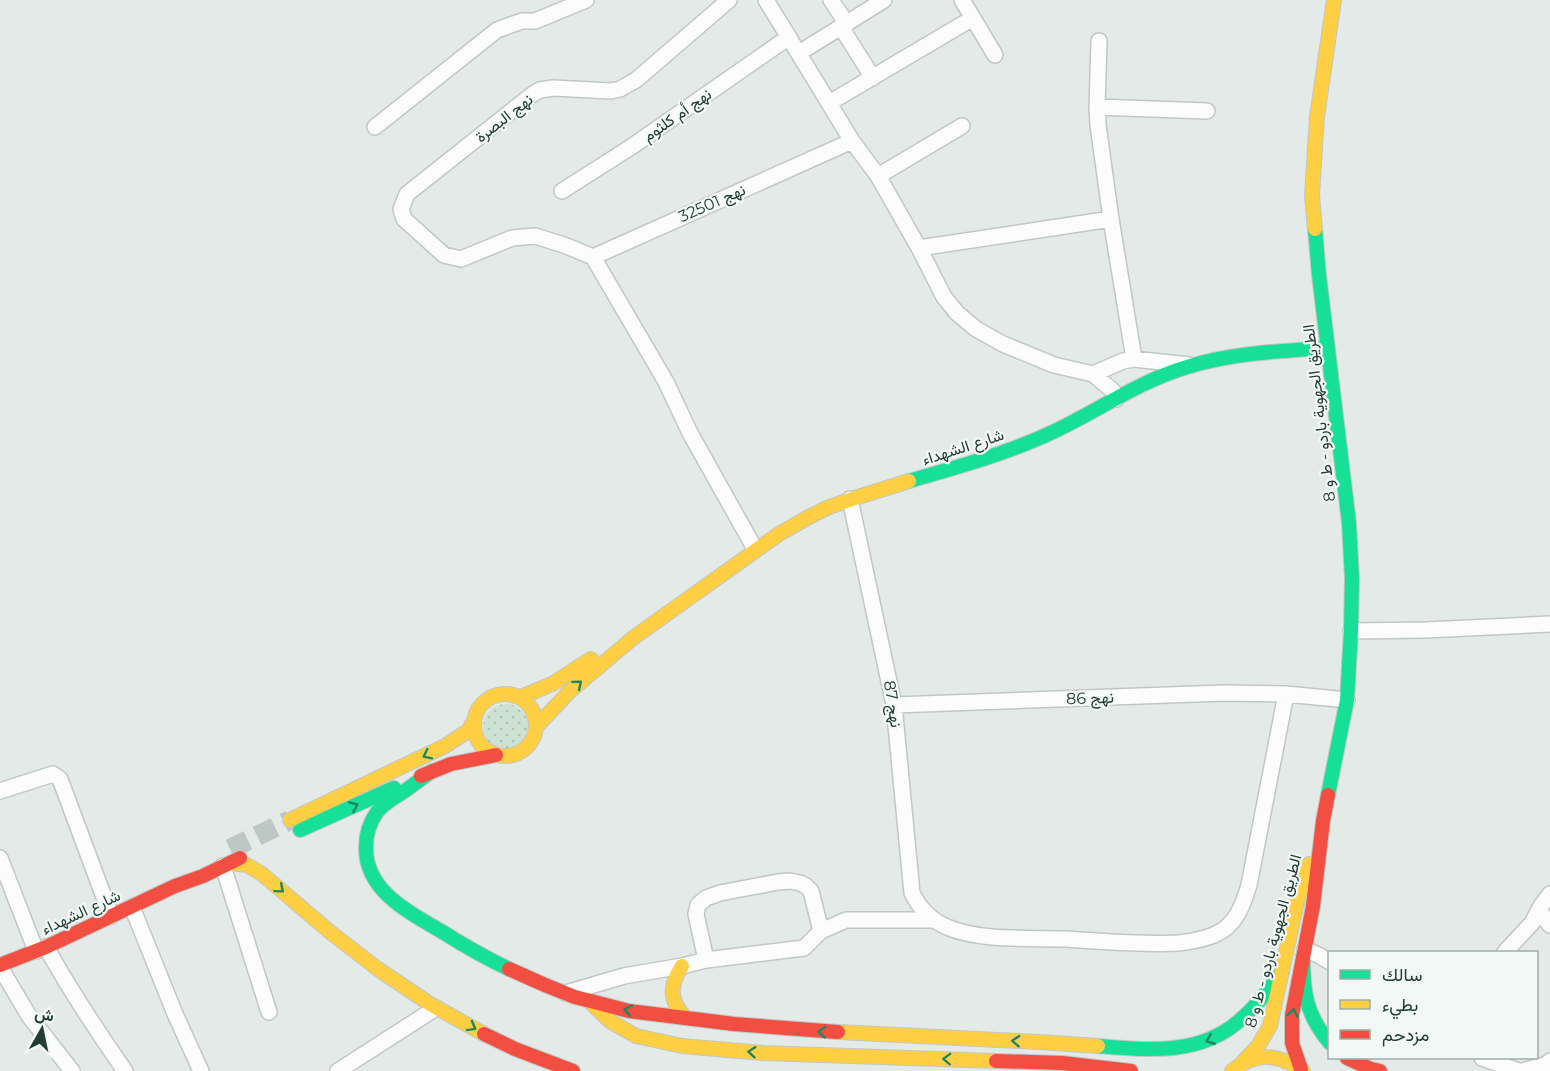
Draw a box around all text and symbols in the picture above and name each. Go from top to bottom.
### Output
street label: نهج أم كلثوم [639,84,716,147]
street label: نهج البصرة [471,90,538,148]
street label: نهج 32501 [676,180,749,228]
street label: الطريق الجهوية باردو - ط و 8 [1299,323,1340,503]
street label: شارع الشهداء [920,425,1007,471]
street label: نهج 87 [878,679,906,729]
one-way arrow [571,681,582,692]
street label: نهج 86 [1066,688,1114,710]
one-way arrow [423,748,434,759]
one-way arrow [347,801,358,813]
street label: الطريق الجهوية باردو - ط و 8 [1241,852,1306,1030]
one-way arrow [273,882,284,893]
street label: شارع الشهداء [39,885,124,940]
legend [1328,951,1538,1059]
text: سالك [1382,964,1422,986]
text: بطيء [1382,994,1418,1020]
north arrow [12,999,72,1059]
text: ش [33,1004,55,1026]
one-way arrow [623,1004,633,1017]
one-way arrow [1287,1008,1299,1017]
one-way arrow [466,1020,476,1031]
text: مزدحم [1382,1024,1429,1047]
one-way arrow [817,1026,826,1039]
one-way arrow [1205,1033,1216,1045]
one-way arrow [1012,1034,1021,1047]
one-way arrow [748,1046,757,1059]
one-way arrow [943,1053,952,1066]

